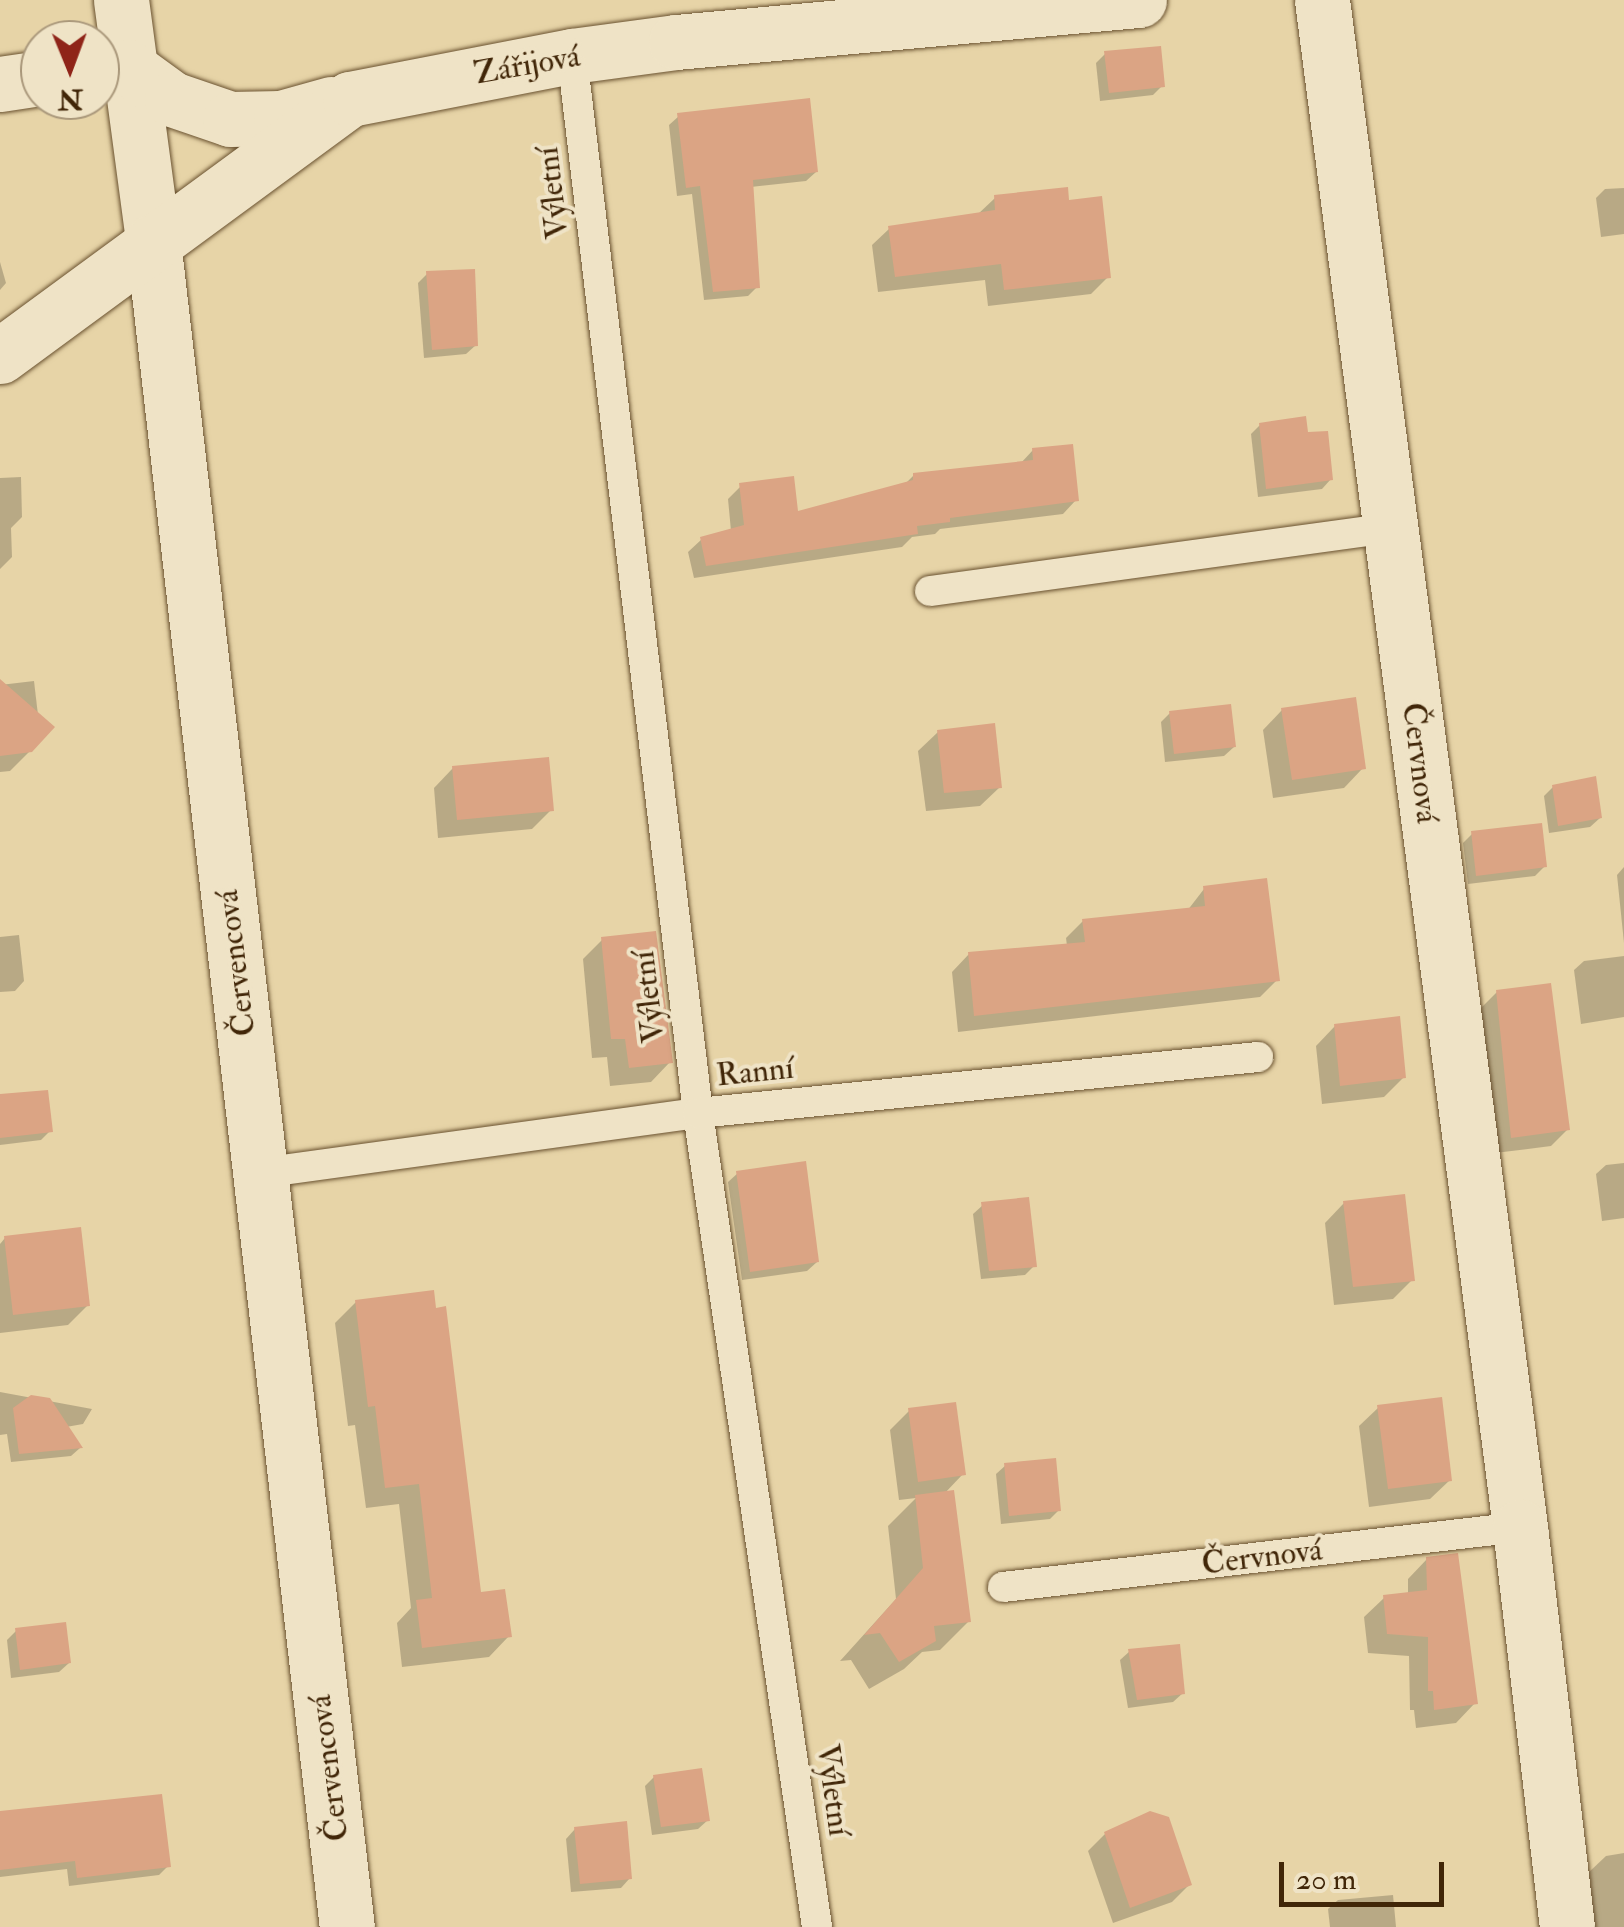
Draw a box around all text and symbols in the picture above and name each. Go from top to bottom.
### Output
north arrow [20,20,120,120]
street label: Zářijová [471,37,583,93]
text: N [58,81,83,116]
street label: Výletní [528,145,578,241]
street label: Červnová [1394,701,1446,825]
street label: Červencová [208,888,264,1038]
street label: Výletní [624,949,674,1045]
street label: Ranní [714,1049,796,1095]
street label: Červnová [1200,1531,1324,1583]
street label: Červencová [301,1693,357,1843]
street label: Výletní [808,1742,858,1838]
scale bar [1284,1842,1449,1904]
text: 20 m [1296,1861,1356,1898]

